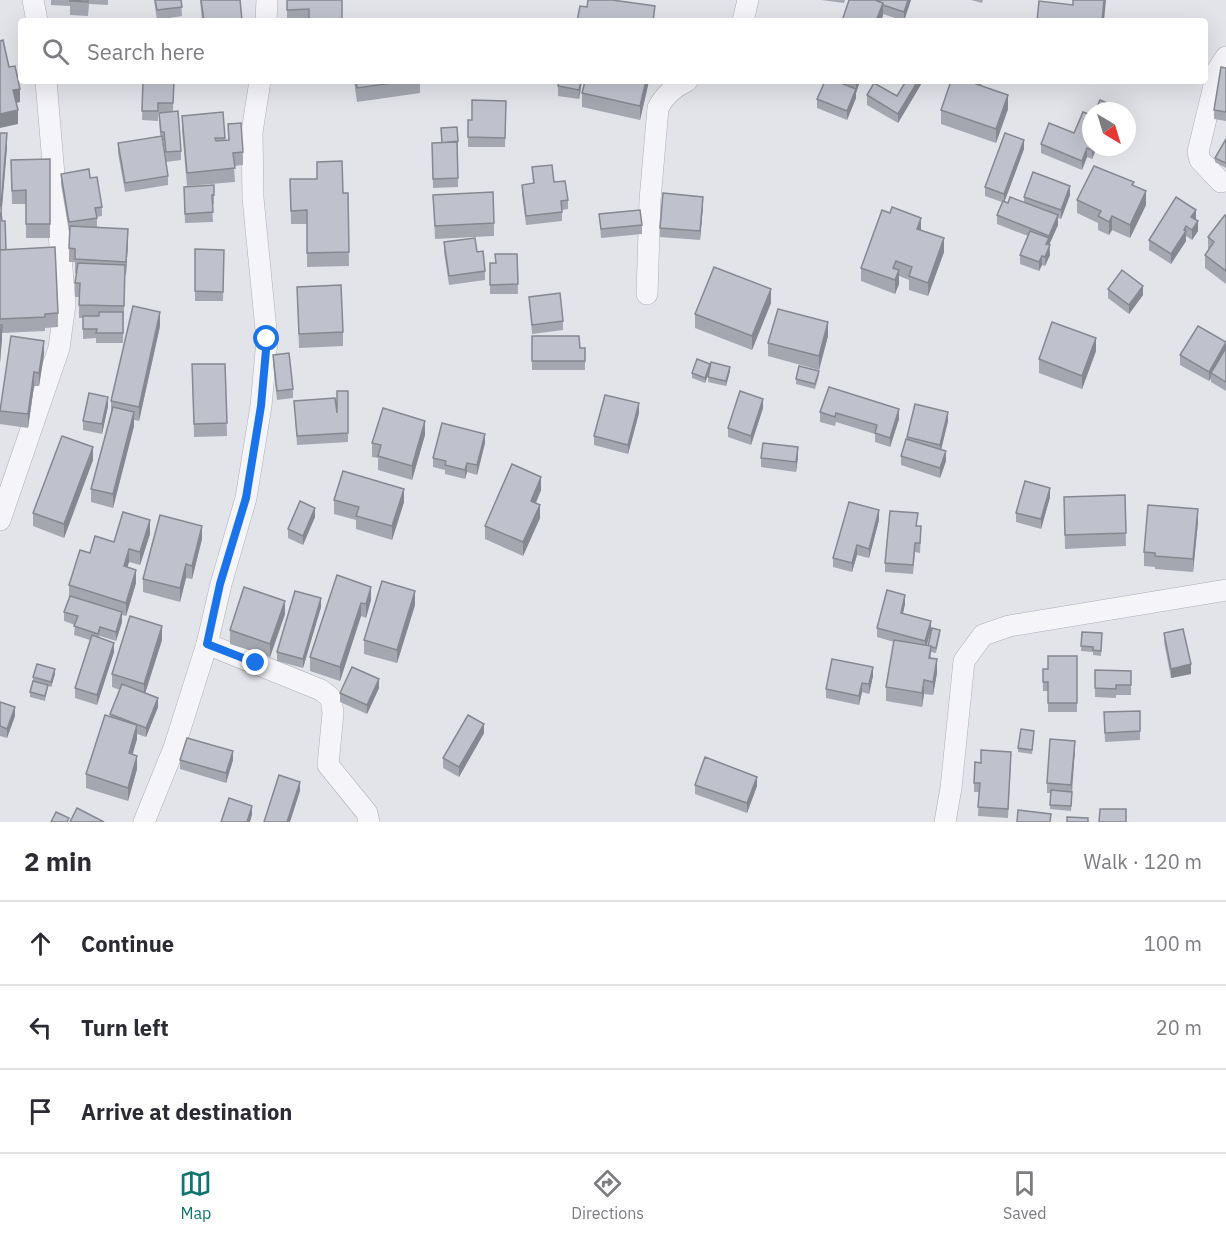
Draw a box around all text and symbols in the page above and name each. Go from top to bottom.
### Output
search box [18,18,1208,84]
icon: search [39,35,72,68]
text: Search here [87,37,205,66]
north arrow [1082,102,1136,156]
route start [253,325,279,351]
route end [242,649,268,675]
text: 2 min [24,844,92,878]
text: Walk · 120 m [1084,848,1202,875]
icon: ahead [24,927,57,960]
text: Continue [81,929,174,958]
text: 100 m [1144,930,1202,957]
icon: left [24,1011,57,1044]
text: Turn left [81,1013,169,1042]
text: 20 m [1156,1014,1202,1041]
icon: arrive [24,1095,57,1128]
text: Arrive at destination [81,1097,292,1126]
tab: Map [179,1167,212,1223]
tab: Directions [571,1167,644,1223]
tab: Saved [1003,1167,1047,1223]

